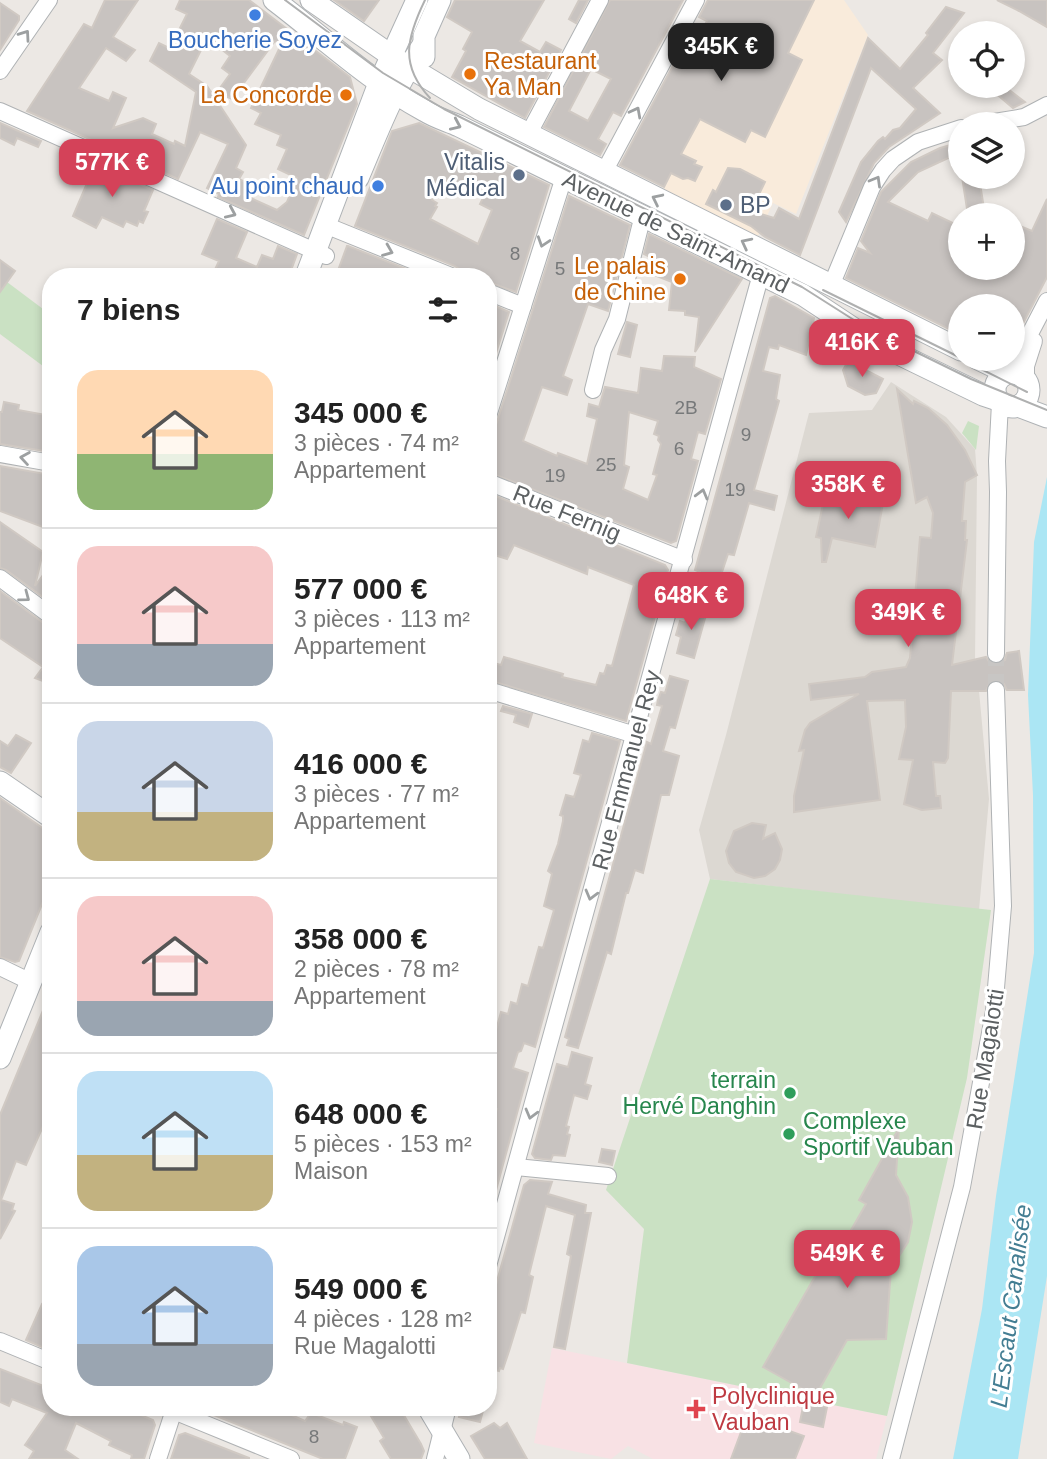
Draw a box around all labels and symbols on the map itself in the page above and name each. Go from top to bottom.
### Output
marker: Boucherie Soyez [247,7,263,23]
pin: 345K € [664,24,778,83]
place label: Boucherie Soyez [168,27,342,53]
one-way arrow [17,30,30,43]
place label: Restaurant Ya Man [484,48,597,100]
marker: Restaurant Ya Man [462,66,478,82]
place label: La Concorde [200,82,332,108]
marker: La Concorde [338,87,354,103]
one-way arrow [628,107,641,119]
one-way arrow [449,117,461,131]
pin: 577K € [55,140,169,199]
place label: Vitalis Médical [426,149,505,201]
street label: Avenue de Saint-Amand [558,166,794,298]
marker: Vitalis Médical [511,167,527,183]
place label: Au point chaud [211,173,364,199]
one-way arrow [868,176,881,189]
marker: Au point chaud [370,178,386,194]
place label: BP [740,192,771,218]
one-way arrow [652,193,664,207]
marker: BP [718,197,734,213]
one-way arrow [223,205,236,219]
one-way arrow [537,235,551,247]
one-way arrow [741,238,753,252]
one-way arrow [382,242,394,256]
house number: 8 [510,243,520,264]
place label: Le palais de Chine [574,253,666,305]
house number: 5 [555,258,565,279]
marker: Le palais de Chine [672,271,688,287]
pin: 416K € [805,320,919,379]
house number: 2B [674,397,698,418]
house number: 9 [741,424,751,445]
house number: 6 [674,438,684,459]
one-way arrow [19,451,31,466]
house number: 25 [595,454,617,475]
pin: 358K € [791,462,905,521]
house number: 19 [544,465,566,486]
house number: 19 [724,479,746,500]
street label: Rue Fernig [509,480,625,546]
one-way arrow [693,488,708,500]
pin: 648K € [634,572,748,632]
one-way arrow [18,589,30,601]
pin: 349K € [851,590,965,649]
street label: Rue Emmanuel Rey [587,667,665,873]
one-way arrow [585,889,599,901]
street label: Rue Magalotti [961,987,1009,1131]
place label: terrain Hervé Danghin [623,1067,776,1119]
marker: terrain Hervé Danghin [782,1085,798,1101]
one-way arrow [525,1108,539,1120]
place label: Complexe Sportif Vauban [803,1108,953,1160]
marker: Complexe Sportif Vauban [781,1126,797,1142]
water label: L'Escaut Canalisée [985,1203,1036,1409]
pin: 549K € [790,1230,904,1290]
place label: Polyclinique Vauban [712,1383,835,1435]
marker: Polyclinique Vauban [686,1399,706,1419]
house number: 8 [309,1426,319,1447]

